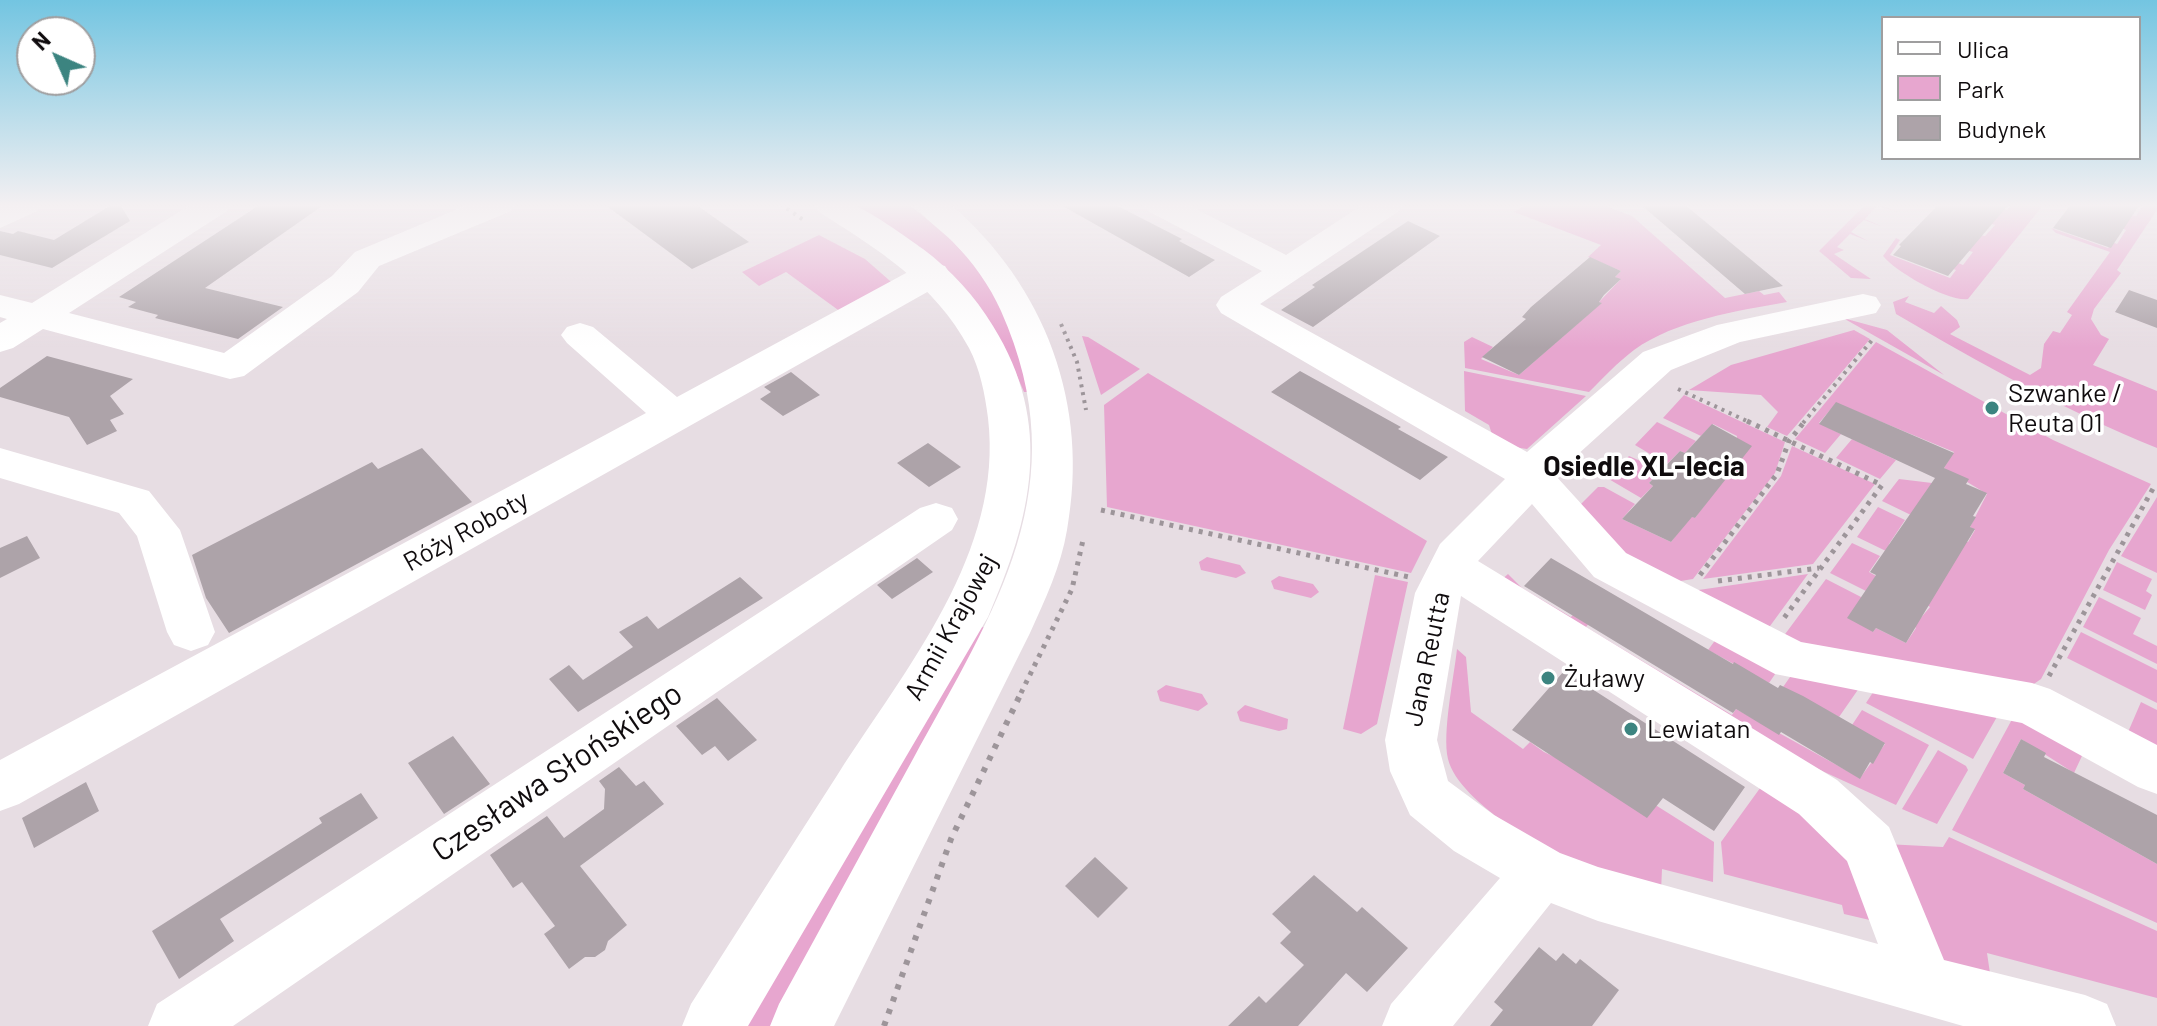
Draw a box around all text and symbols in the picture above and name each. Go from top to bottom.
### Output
north arrow [16,16,96,96]
legend [1881,16,2141,160]
text: N [26,26,55,55]
text: Ulica [1957,34,2009,63]
text: Park [1957,74,2004,103]
text: Budynek [1957,114,2046,143]
place label: Szwanke / Reuta 01 [2008,377,2122,438]
marker: Szwanke / Reuta 01 [1983,399,2001,417]
district label: Osiedle XL-lecia [1543,450,1745,484]
street label: Róży Roboty [398,484,534,578]
street label: Armii Krajowej [898,548,1004,706]
street label: Jana Reutta [1398,589,1456,729]
place label: Żuławy [1564,662,1645,694]
marker: Żuławy [1539,669,1557,687]
street label: Czesława Słońskiego [424,674,690,870]
place label: Lewiatan [1647,713,1751,745]
marker: Lewiatan [1622,720,1640,738]

